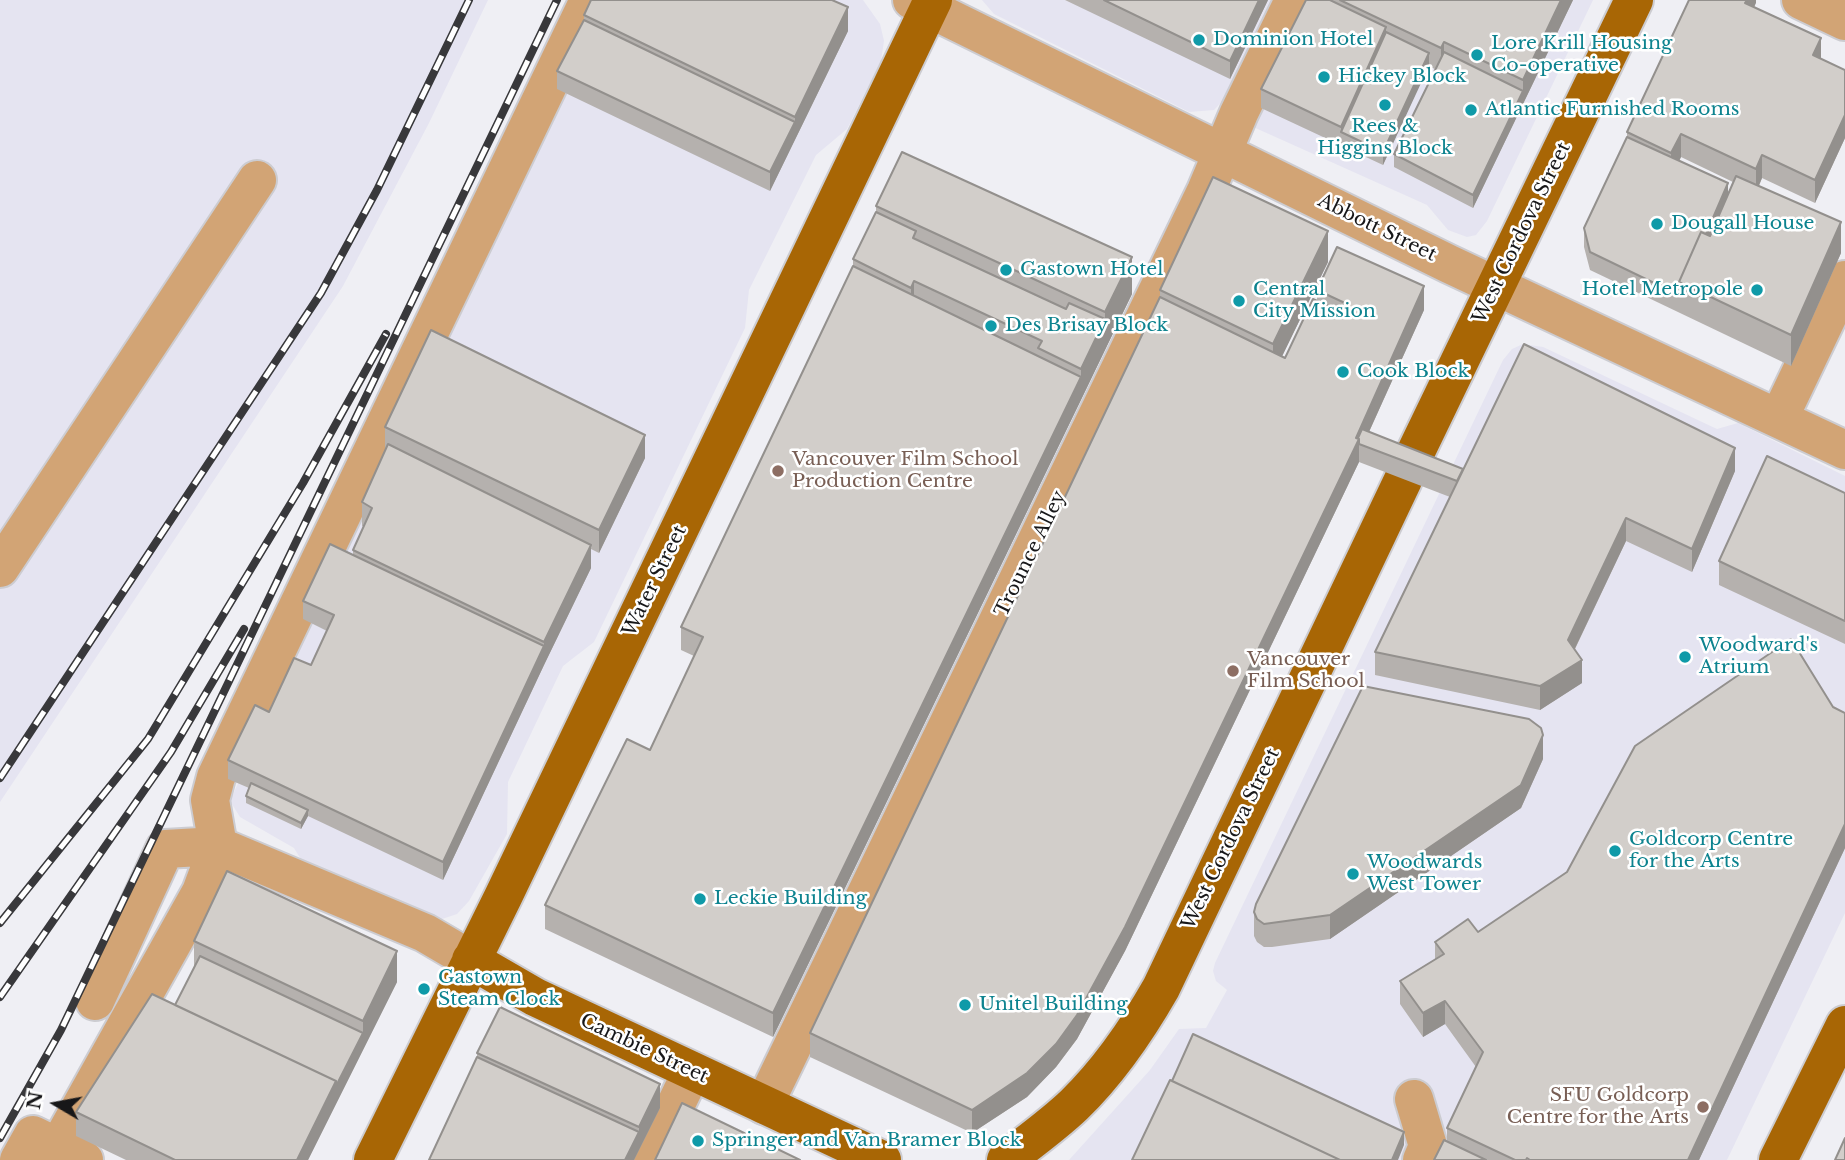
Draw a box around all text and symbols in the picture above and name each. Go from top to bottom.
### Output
place label: Dominion Hotel [1213,29,1373,51]
marker: Dominion Hotel [1191,32,1207,48]
place label: Lore Krill Housing Co-operative [1491,33,1672,77]
marker: Lore Krill Housing Co-operative [1469,47,1485,63]
place label: Hickey Block [1338,66,1467,88]
marker: Hickey Block [1316,69,1332,85]
marker: Rees & Higgins Block [1377,97,1393,113]
place label: Atlantic Furnished Rooms [1485,99,1739,121]
marker: Atlantic Furnished Rooms [1463,102,1479,118]
place label: Rees & Higgins Block [1317,116,1453,160]
street label: West Cordova Street [1468,139,1576,327]
street label: Abbott Street [1314,189,1440,267]
place label: Dougall House [1671,213,1814,235]
marker: Dougall House [1649,216,1665,232]
place label: Gastown Hotel [1020,259,1163,281]
marker: Gastown Hotel [998,262,1014,278]
place label: Central City Mission [1253,279,1376,323]
place label: Hotel Metropole [1582,279,1743,301]
marker: Hotel Metropole [1749,282,1765,298]
marker: Central City Mission [1231,293,1247,309]
place label: Des Brisay Block [1005,315,1168,337]
marker: Des Brisay Block [983,318,999,334]
place label: Cook Block [1357,361,1469,383]
marker: Cook Block [1335,364,1351,380]
place label: Vancouver Film School Production Centre [792,449,1018,493]
marker: Vancouver Film School Production Centre [770,463,786,479]
street label: Trounce Alley [991,487,1071,621]
street label: Water Street [618,522,692,640]
place label: Woodward's Atrium [1699,635,1818,679]
place label: Vancouver Film School [1247,649,1365,693]
marker: Woodward's Atrium [1677,649,1693,665]
marker: Vancouver Film School [1225,663,1241,679]
street label: West Cordova Street [1177,745,1285,933]
place label: Goldcorp Centre for the Arts [1629,829,1793,873]
marker: Goldcorp Centre for the Arts [1607,843,1623,859]
place label: Woodwards West Tower [1367,852,1482,896]
marker: Woodwards West Tower [1345,866,1361,882]
place label: Leckie Building [714,888,867,910]
marker: Leckie Building [692,891,708,907]
place label: Gastown Steam Clock [438,967,560,1011]
marker: Gastown Steam Clock [416,981,432,997]
place label: Unitel Building [979,994,1128,1016]
marker: Unitel Building [957,997,973,1013]
street label: Cambie Street [576,1009,712,1089]
north arrow [21,1069,91,1139]
place label: SFU Goldcorp Centre for the Arts [1507,1085,1689,1129]
text: N [22,1089,48,1111]
marker: SFU Goldcorp Centre for the Arts [1695,1099,1711,1115]
place label: Springer and Van Bramer Block [712,1130,1021,1152]
marker: Springer and Van Bramer Block [690,1133,706,1149]

